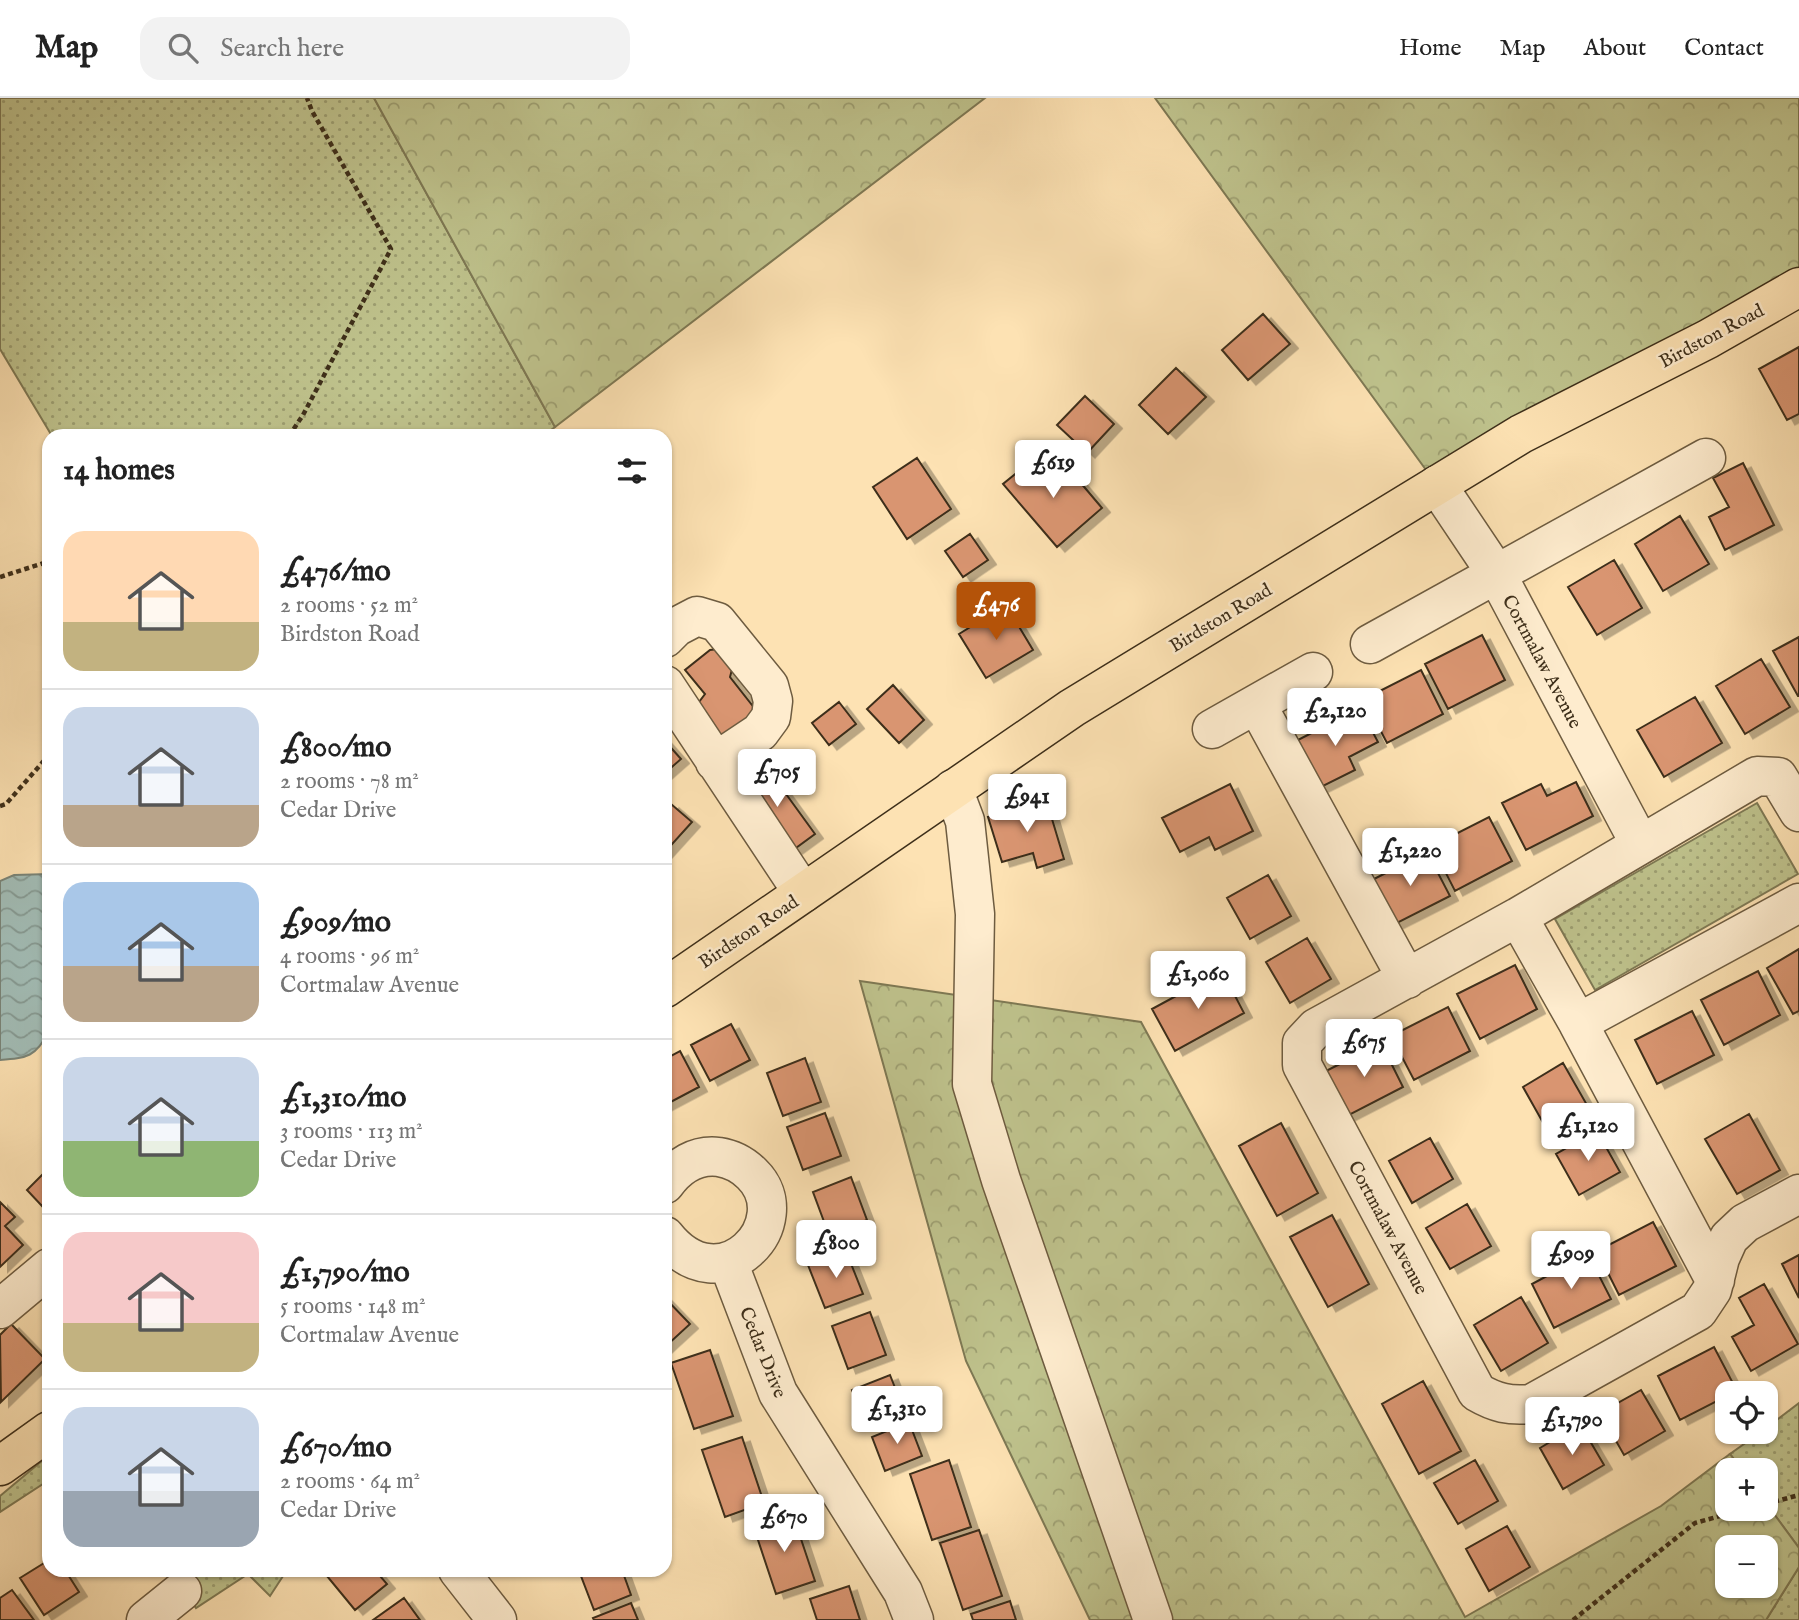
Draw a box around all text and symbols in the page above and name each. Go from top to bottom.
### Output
search box [140,17,630,80]
text: Map [35,27,98,69]
icon: search [164,29,202,67]
text: Search here [220,32,344,65]
text: Home [1399,33,1462,64]
text: Map [1500,33,1546,64]
text: About [1584,33,1646,64]
text: Contact [1684,33,1764,64]
street label: Birdston Road [1655,299,1769,374]
pin: £619 [1012,440,1094,500]
text: £619 [1031,448,1075,477]
text: 14 homes [63,452,175,490]
icon: filters [613,452,651,490]
text: £476/mo [280,553,391,591]
icon: home [119,559,203,643]
street label: Birdston Road [1165,578,1277,659]
pin: £476 [955,582,1037,642]
text: £476 [973,590,1019,619]
text: 2 rooms · 52 m² [280,591,418,620]
street label: Cortmalaw Avenue [1496,591,1587,733]
text: Birdston Road [280,620,420,649]
pin: £2,120 [1278,688,1392,748]
text: £2,120 [1303,696,1367,725]
text: £800/mo [280,729,391,767]
icon: home [119,735,203,819]
pin: £705 [736,750,818,809]
text: £705 [754,757,800,786]
text: 2 rooms · 78 m² [280,767,419,796]
pin: £941 [986,774,1068,834]
text: £941 [1004,782,1050,811]
text: Cedar Drive [280,796,396,825]
pin: £1,220 [1353,828,1467,888]
text: £1,220 [1378,836,1442,865]
street label: Birdston Road [695,890,804,975]
text: £909/mo [280,904,391,942]
icon: home [119,910,203,994]
text: 4 rooms · 96 m² [280,942,419,971]
pin: £1,060 [1141,951,1255,1011]
text: £1,060 [1167,959,1229,988]
text: Cortmalaw Avenue [280,971,459,1000]
pin: £675 [1323,1020,1405,1079]
text: £675 [1342,1027,1386,1056]
text: £1,310/mo [280,1079,406,1117]
icon: home [119,1085,203,1169]
pin: £1,120 [1531,1104,1645,1163]
text: £1,120 [1557,1111,1619,1140]
text: 3 rooms · 113 m² [280,1117,423,1146]
text: Cedar Drive [280,1146,396,1175]
street label: Cortmalaw Avenue [1342,1157,1433,1299]
pin: £800 [795,1220,877,1280]
text: £800 [812,1228,860,1257]
pin: £909 [1530,1232,1612,1291]
text: £909 [1547,1239,1595,1268]
text: £1,790/mo [280,1254,410,1292]
icon: home [119,1260,203,1344]
text: 5 rooms · 148 m² [280,1292,426,1321]
street label: Cedar Drive [733,1304,791,1402]
text: Cortmalaw Avenue [280,1321,459,1350]
map controls [1715,1381,1778,1598]
button: locate [1715,1381,1778,1444]
pin: £1,310 [840,1386,954,1446]
text: £1,310 [868,1394,926,1423]
pin: £1,790 [1515,1398,1629,1457]
text: £1,790 [1541,1405,1603,1434]
text: £670/mo [280,1429,392,1467]
icon: home [119,1435,203,1519]
button: + [1715,1458,1778,1521]
text: 2 rooms · 64 m² [280,1467,420,1496]
pin: £670 [743,1494,825,1554]
text: Cedar Drive [280,1496,396,1525]
text: £670 [760,1502,808,1531]
button: − [1715,1535,1778,1598]

